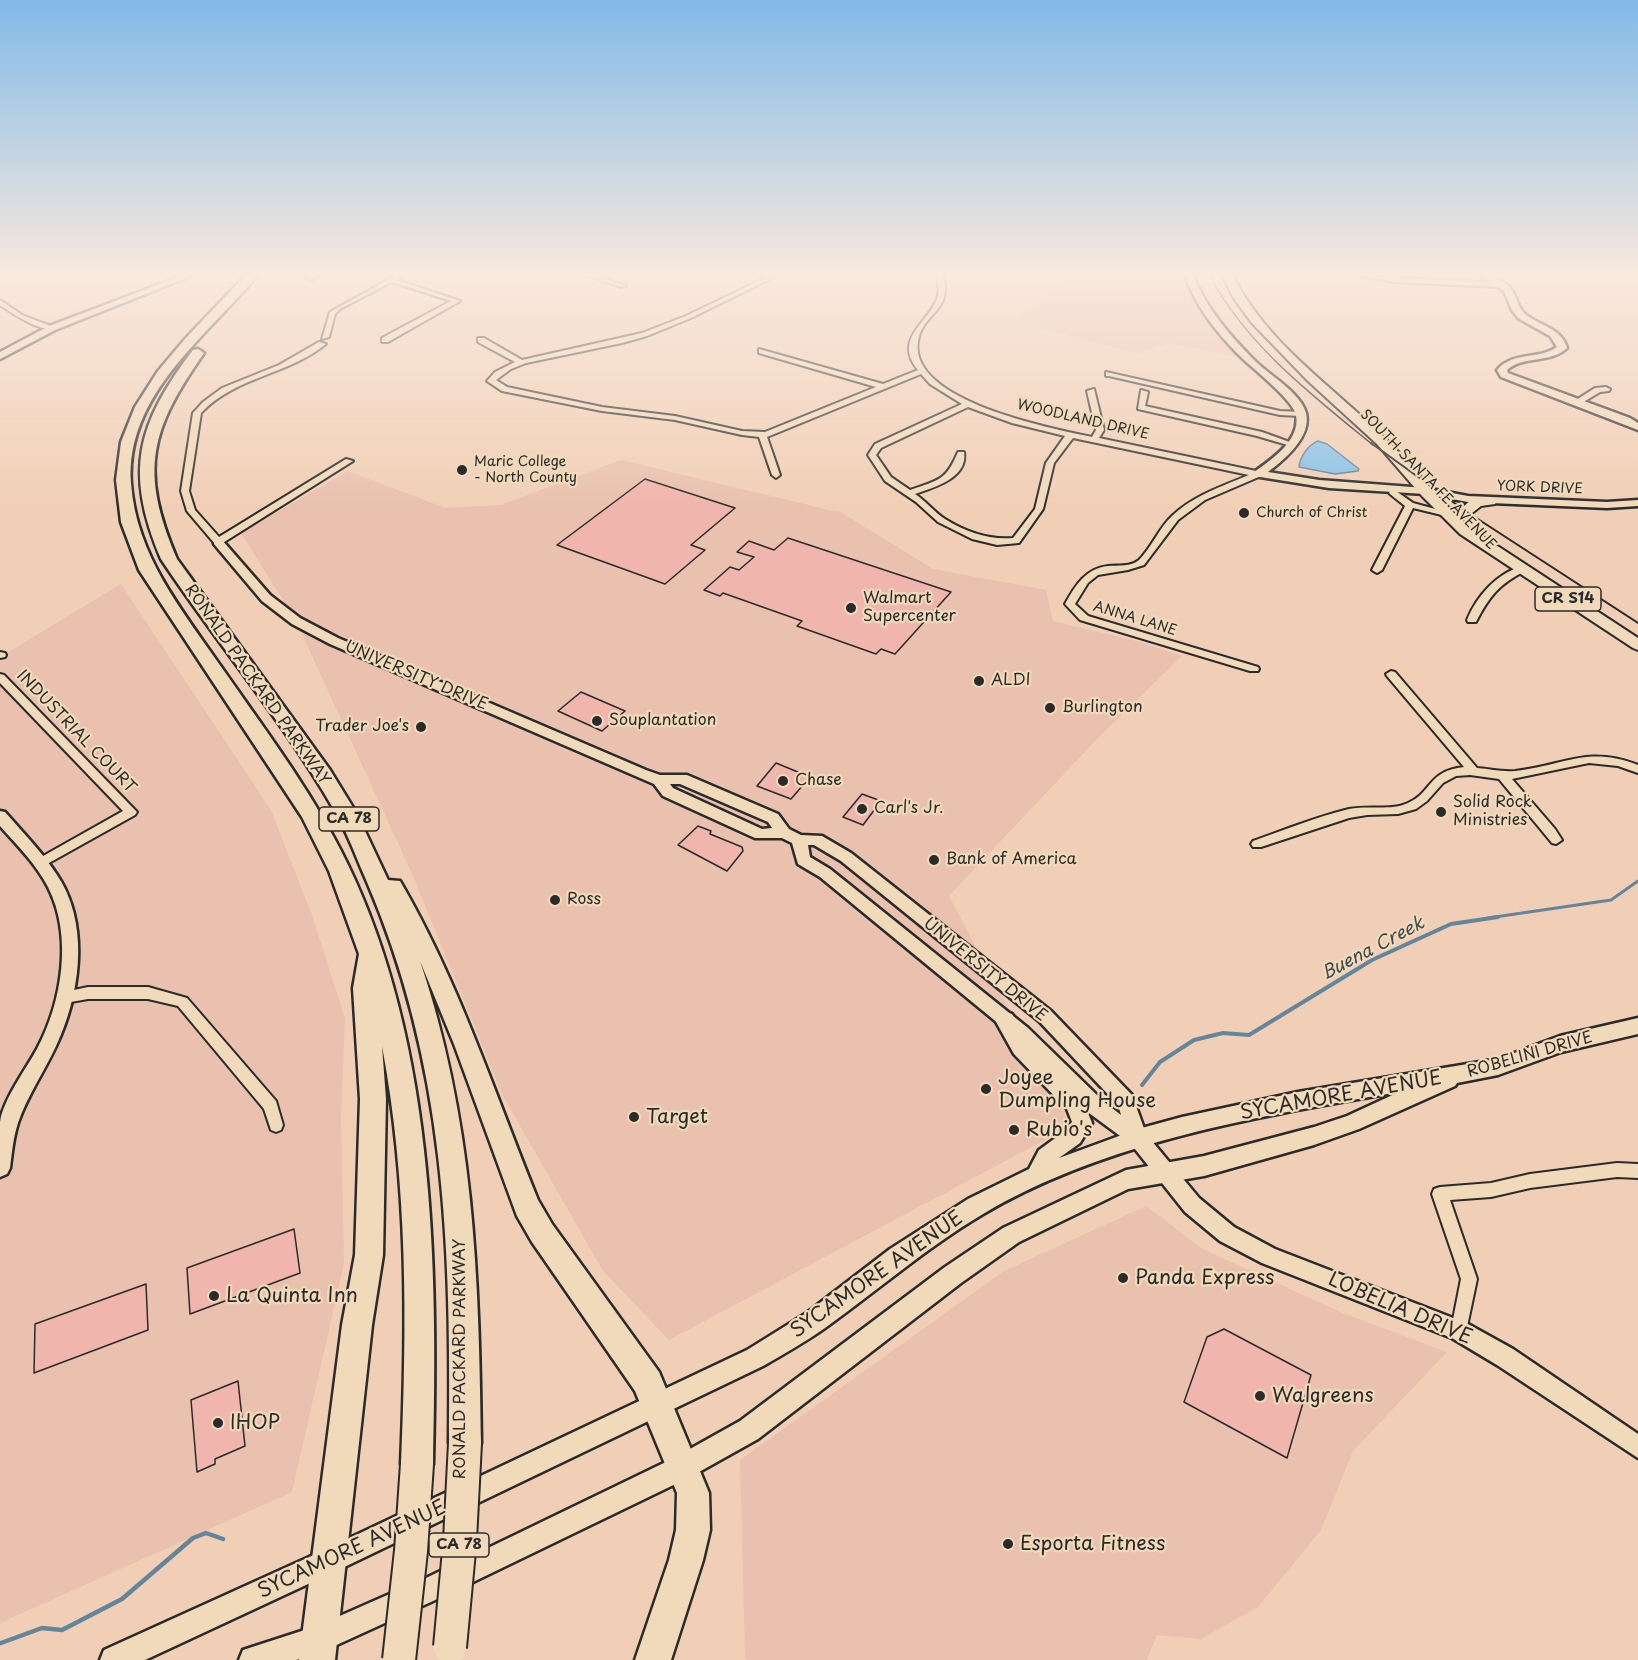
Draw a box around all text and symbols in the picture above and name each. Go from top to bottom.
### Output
street label: WOODLAND DRIVE [1015,397,1151,443]
street label: SOUTH SANTA FE AVENUE [1357,406,1499,554]
place label: Maric College - North County [474,454,577,486]
marker: Maric College - North County [455,463,469,477]
street label: YORK DRIVE [1497,478,1583,498]
place label: Church of Christ [1256,505,1367,521]
marker: Church of Christ [1237,506,1251,520]
street label: RONALD PACKARD PARKWAY [180,581,334,789]
road number: CR S14 [1535,587,1601,611]
place label: Walmart Supercenter [863,589,956,627]
street label: ANNA LANE [1091,598,1179,640]
marker: Walmart Supercenter [844,601,858,615]
street label: UNIVERSITY DRIVE [342,637,490,715]
street label: INDUSTRIAL COURT [12,667,140,797]
place label: ALDI [991,671,1031,691]
marker: ALDI [972,674,986,688]
place label: Burlington [1062,698,1143,718]
marker: Burlington [1043,701,1057,715]
place label: Souplantation [609,711,716,731]
marker: Souplantation [590,714,604,728]
place label: Trader Joe's [315,717,409,737]
marker: Trader Joe's [414,720,428,734]
place label: Chase [795,771,842,791]
marker: Chase [776,774,790,788]
place label: Solid Rock Ministries [1453,793,1532,831]
place label: Carl's Jr. [874,799,943,819]
marker: Carl's Jr. [855,802,869,816]
marker: Solid Rock Ministries [1434,805,1448,819]
road number: CA 78 [319,807,379,831]
place label: Bank of America [946,850,1077,870]
marker: Bank of America [927,853,941,867]
place label: Ross [567,890,601,910]
marker: Ross [548,893,562,907]
water label: Buena Creek [1318,913,1428,985]
street label: UNIVERSITY DRIVE [919,914,1051,1026]
street label: ROBELINI DRIVE [1465,1028,1595,1082]
place label: Joyee Dumpling House [998,1066,1156,1113]
street label: SYCAMORE AVENUE [1238,1066,1444,1126]
marker: Joyee Dumpling House [979,1082,993,1096]
place label: Target [646,1105,708,1129]
marker: Target [627,1110,641,1124]
place label: Rubio's [1026,1118,1092,1142]
marker: Rubio's [1007,1123,1021,1137]
street label: SYCAMORE AVENUE [786,1206,968,1344]
street label: RONALD PACKARD PARKWAY [451,1239,471,1479]
place label: Panda Express [1135,1266,1275,1290]
street label: LOBELIA DRIVE [1325,1268,1475,1350]
marker: Panda Express [1116,1271,1130,1285]
place label: La Quinta Inn [226,1284,358,1308]
marker: La Quinta Inn [207,1289,221,1303]
place label: Walgreens [1272,1384,1374,1408]
marker: Walgreens [1253,1389,1267,1403]
place label: IHOP [230,1411,280,1435]
marker: IHOP [211,1416,225,1430]
street label: SYCAMORE AVENUE [254,1496,450,1604]
place label: Esporta Fitness [1020,1532,1165,1556]
road number: CA 78 [429,1533,489,1557]
marker: Esporta Fitness [1001,1537,1015,1551]

